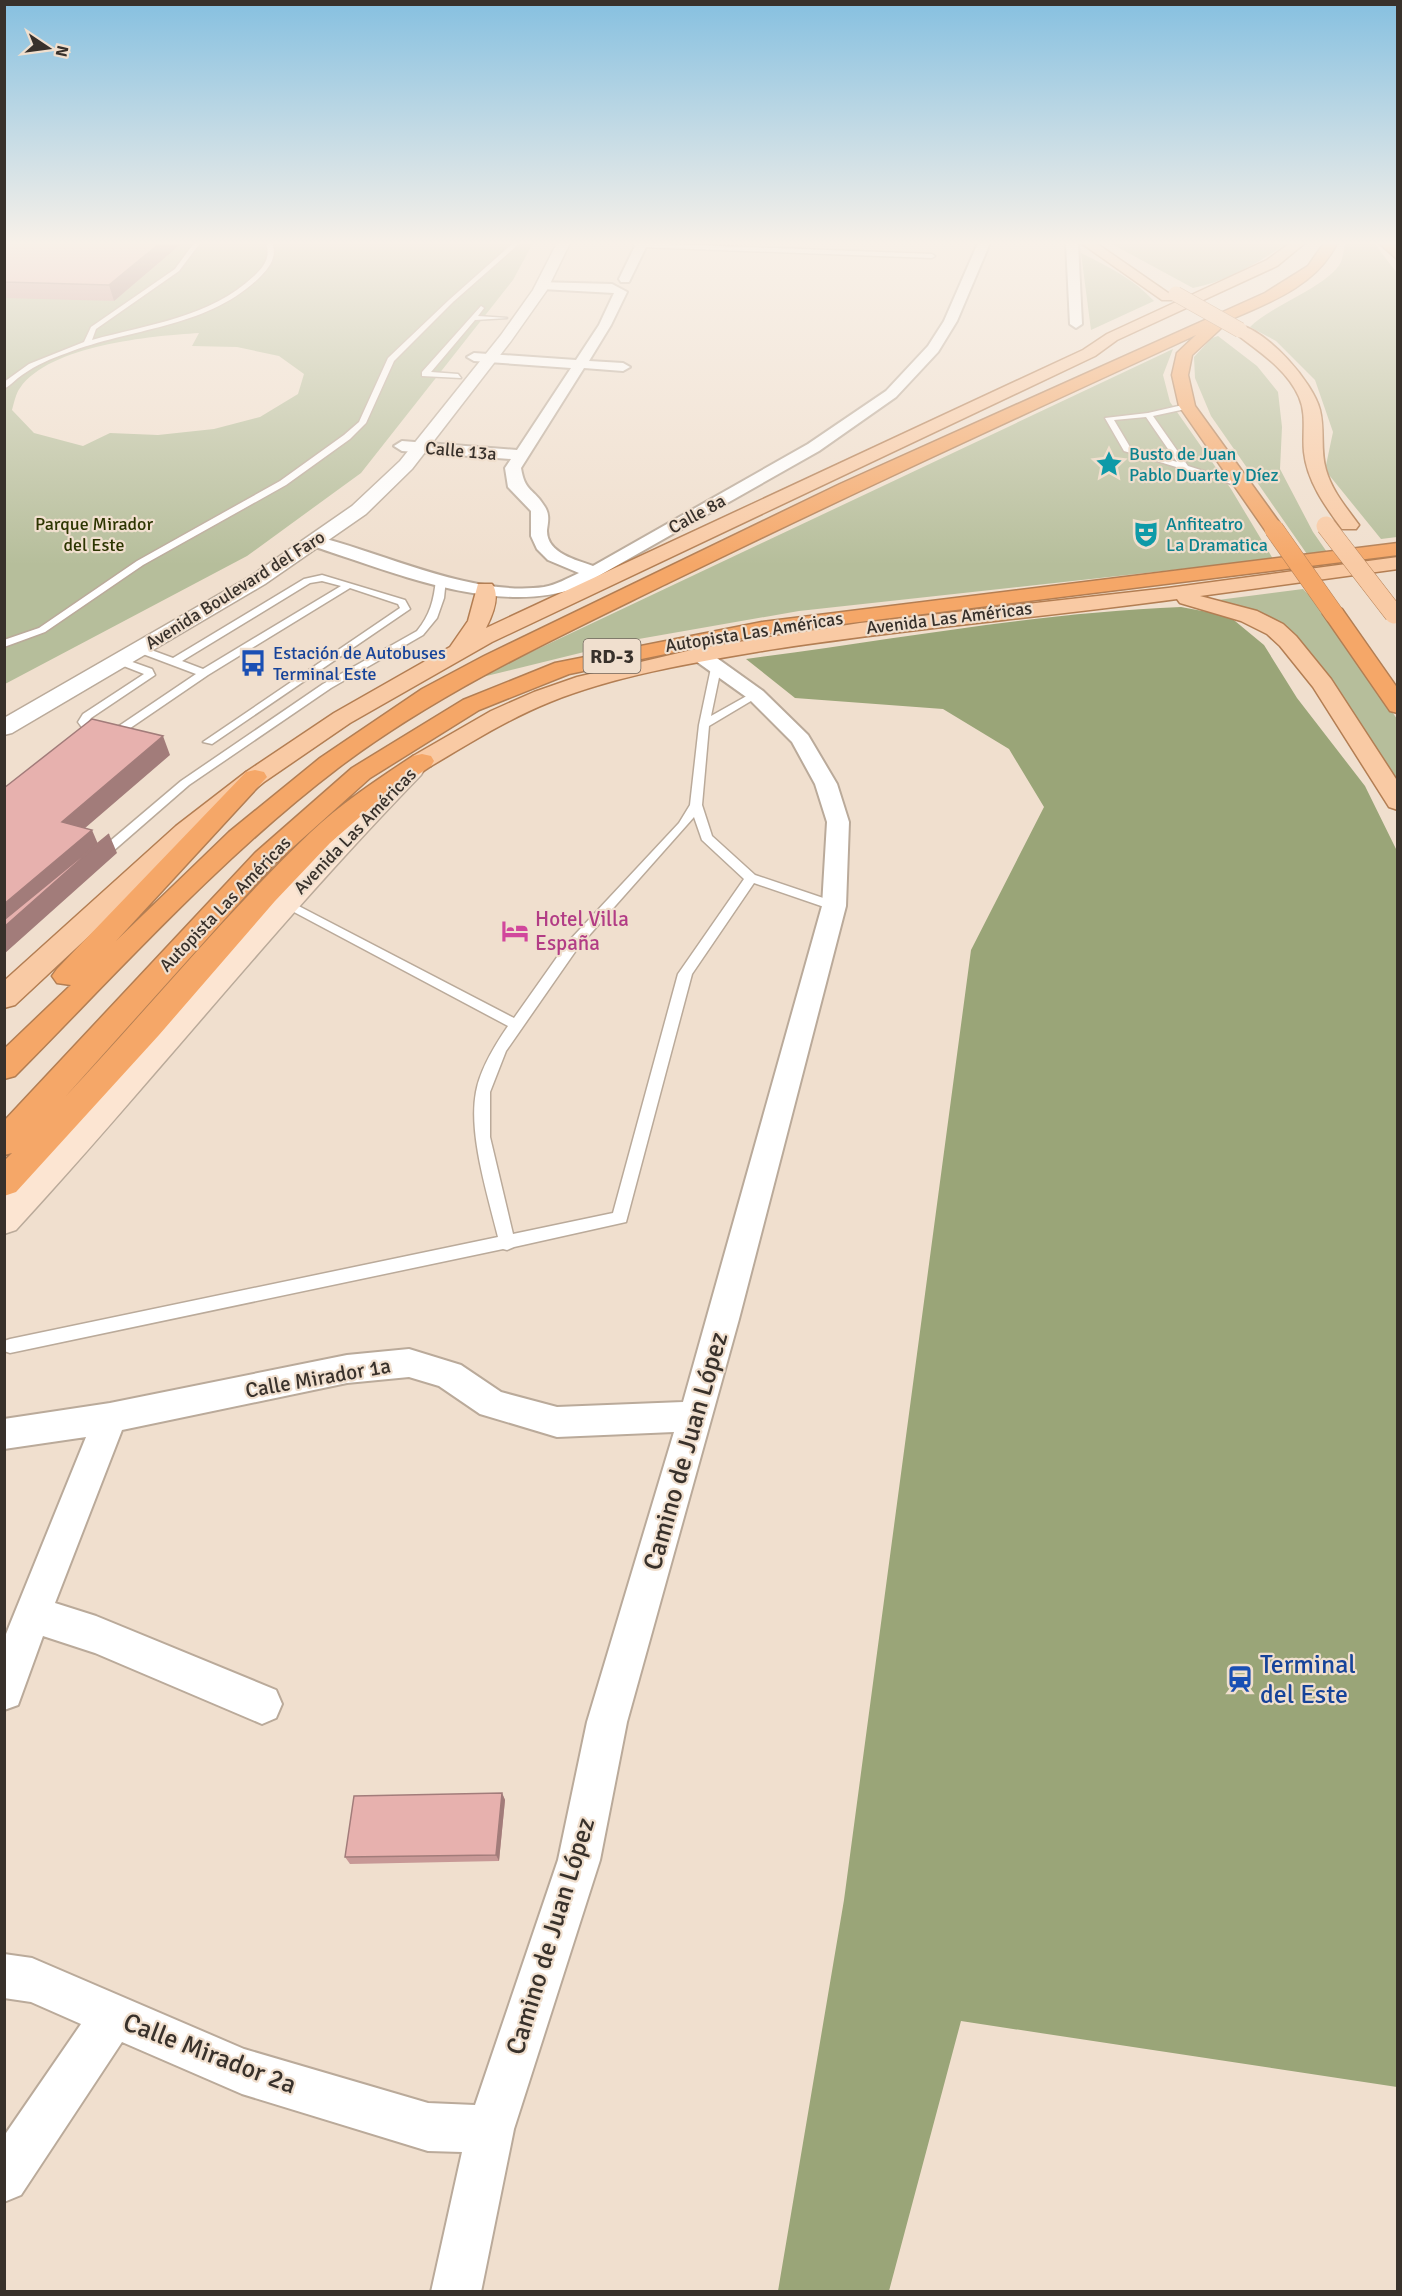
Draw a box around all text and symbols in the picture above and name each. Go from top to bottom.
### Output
north arrow [18,18,78,78]
text: N [51,43,73,59]
street label: Calle 13a [424,437,498,465]
place label: Busto de Juan Pablo Duarte y Díez [1129,443,1279,486]
place icon: Busto de Juan Pablo Duarte y Díez [1094,449,1124,479]
street label: Calle 8a [665,489,729,539]
park label: Parque Mirador del Este [35,513,153,556]
place label: Anfiteatro La Dramatica [1166,513,1268,556]
theatre icon: Anfiteatro La Dramatica [1131,519,1161,549]
street label: Avenida Boulevard del Faro [141,526,329,654]
street label: Avenida Las Américas [865,597,1033,639]
street label: Autopista Las Américas [664,607,845,657]
road number: RD-3 [584,639,640,673]
place label: Estación de Autobuses Terminal Este [273,642,446,685]
bus stop icon: Estación de Autobuses Terminal Este [238,648,268,678]
street label: Avenida Las Américas [289,763,421,899]
street label: Autopista Las Américas [155,832,295,976]
place label: Hotel Villa España [535,906,629,956]
hotel icon: Hotel Villa España [500,916,530,946]
street label: Camino de Juan López [637,1329,735,1574]
street label: Calle Mirador 1a [243,1352,393,1404]
place label: Terminal del Este [1260,1649,1356,1711]
station icon: Terminal del Este [1225,1664,1255,1694]
street label: Camino de Juan López [500,1814,602,2059]
street label: Calle Mirador 2a [119,2006,301,2102]

